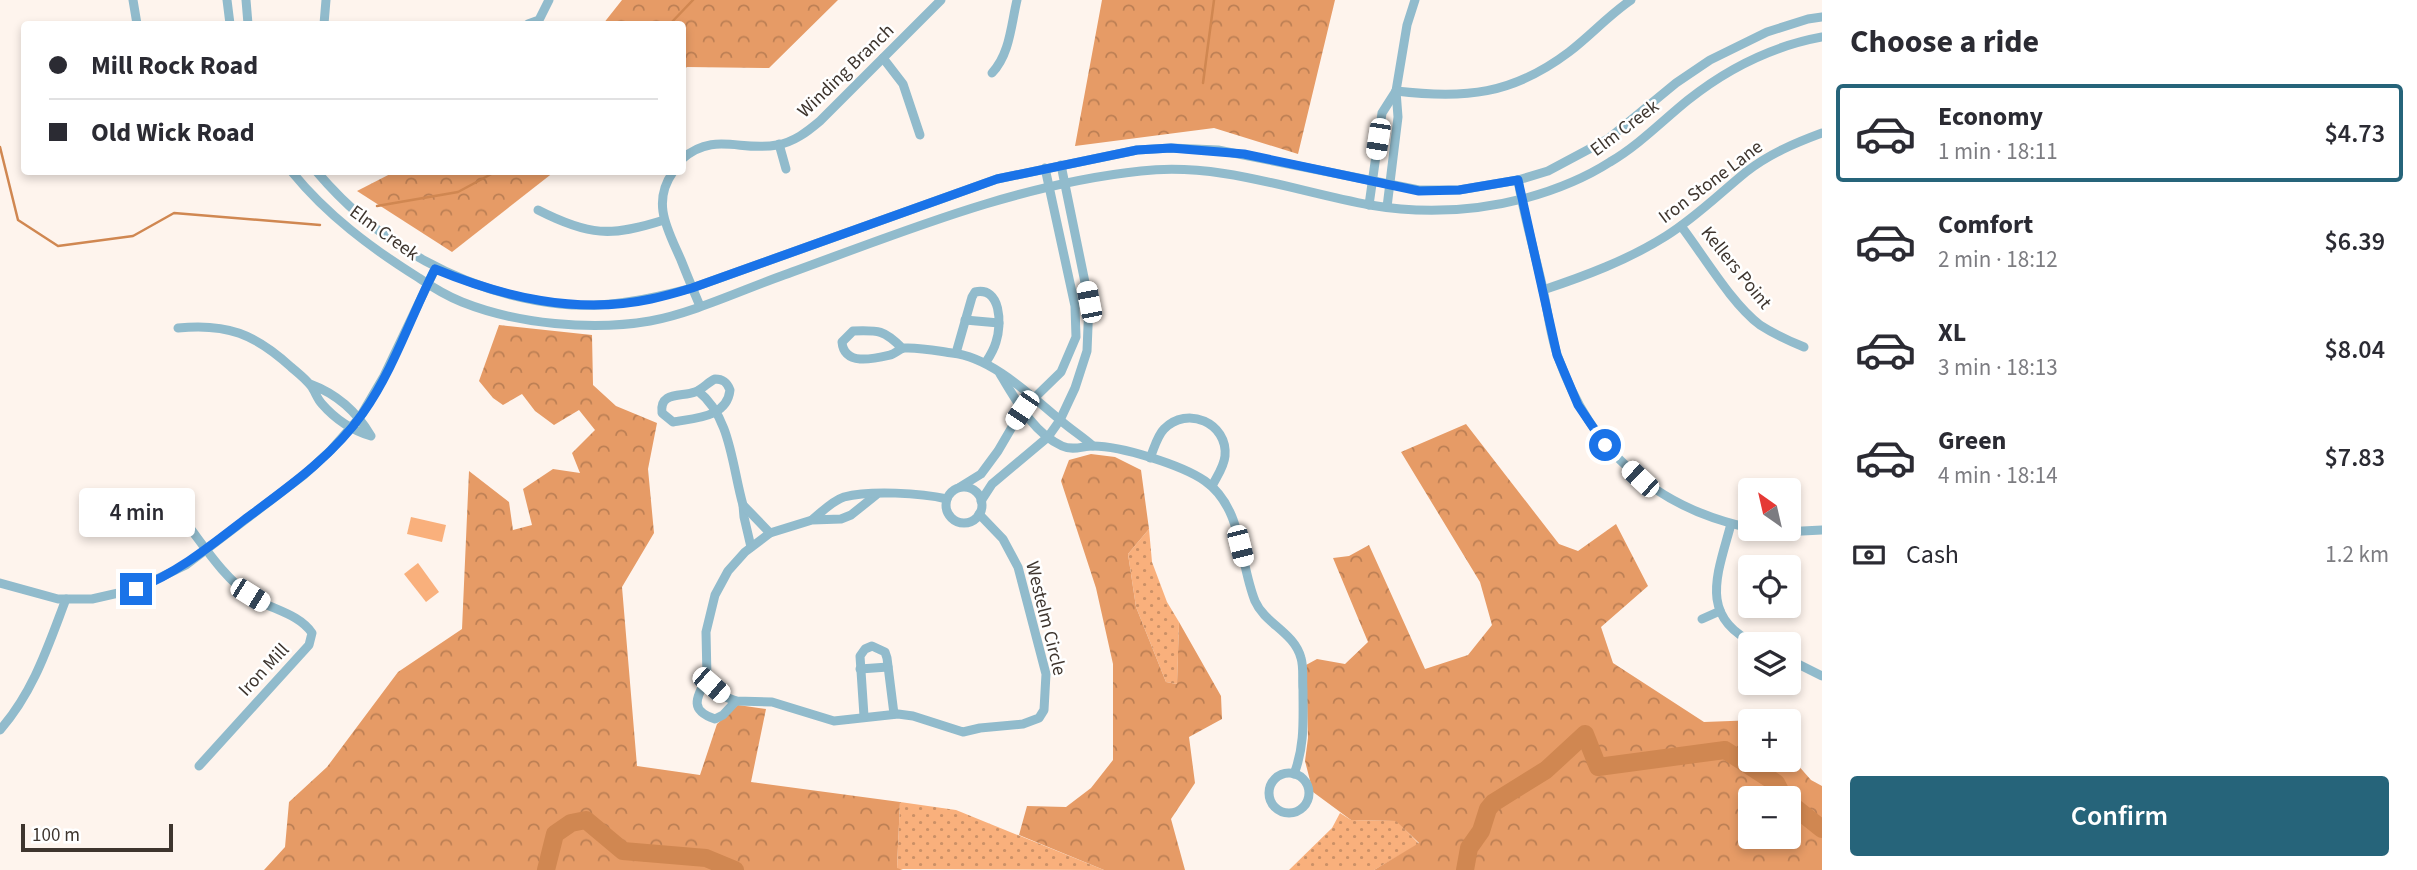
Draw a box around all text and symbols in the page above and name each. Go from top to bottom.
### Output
street label: Winding Branch [792,18,900,124]
text: Choose a ride [1850,19,2039,65]
text: Mill Rock Road [91,47,258,84]
street label: Elm Creek [1585,93,1665,163]
text: Economy [1938,98,2043,135]
icon: car [1854,102,1917,165]
text: Old Wick Road [91,114,255,151]
text: $4.73 [2324,115,2385,152]
car [1365,117,1392,161]
street label: Iron Stone Lane [1653,134,1769,230]
text: 1 min · 18:11 [1938,135,2058,168]
street label: Elm Creek [344,199,425,268]
text: Comfort [1938,206,2033,243]
icon: car [1854,210,1917,273]
street label: Kellers Point [1694,221,1778,316]
text: $6.39 [2324,223,2385,260]
text: 2 min · 18:12 [1938,243,2058,276]
car [1075,279,1104,325]
text: XL [1938,314,1966,351]
icon: car [1854,318,1917,381]
text: $8.04 [2324,331,2385,368]
text: 3 min · 18:13 [1938,351,2058,384]
car [1002,387,1043,433]
text: Green [1938,422,2006,459]
icon: car [1854,426,1917,489]
route start [1589,429,1621,461]
text: $7.83 [2324,439,2385,476]
car [1618,457,1663,501]
text: 4 min · 18:14 [1938,459,2058,492]
north arrow [1738,478,1801,541]
map controls [1738,478,1801,849]
callout: 4 min [78,488,194,536]
text: 4 min [110,496,164,529]
car [1225,523,1256,569]
icon: cash [1850,536,1888,574]
text: Cash [1906,536,1959,573]
text: 1.2 km [2325,538,2389,571]
button: locate [1738,555,1801,618]
street label: Westelm Circle [1018,558,1073,678]
route end [120,573,152,605]
car [227,575,274,615]
button: layers [1738,632,1801,695]
street label: Iron Mill [232,637,296,703]
car [689,663,734,707]
button: + [1738,709,1801,772]
button: Confirm [1850,776,2389,856]
button: − [1738,786,1801,849]
scale bar [21,821,173,853]
text: 100 m [32,822,80,849]

